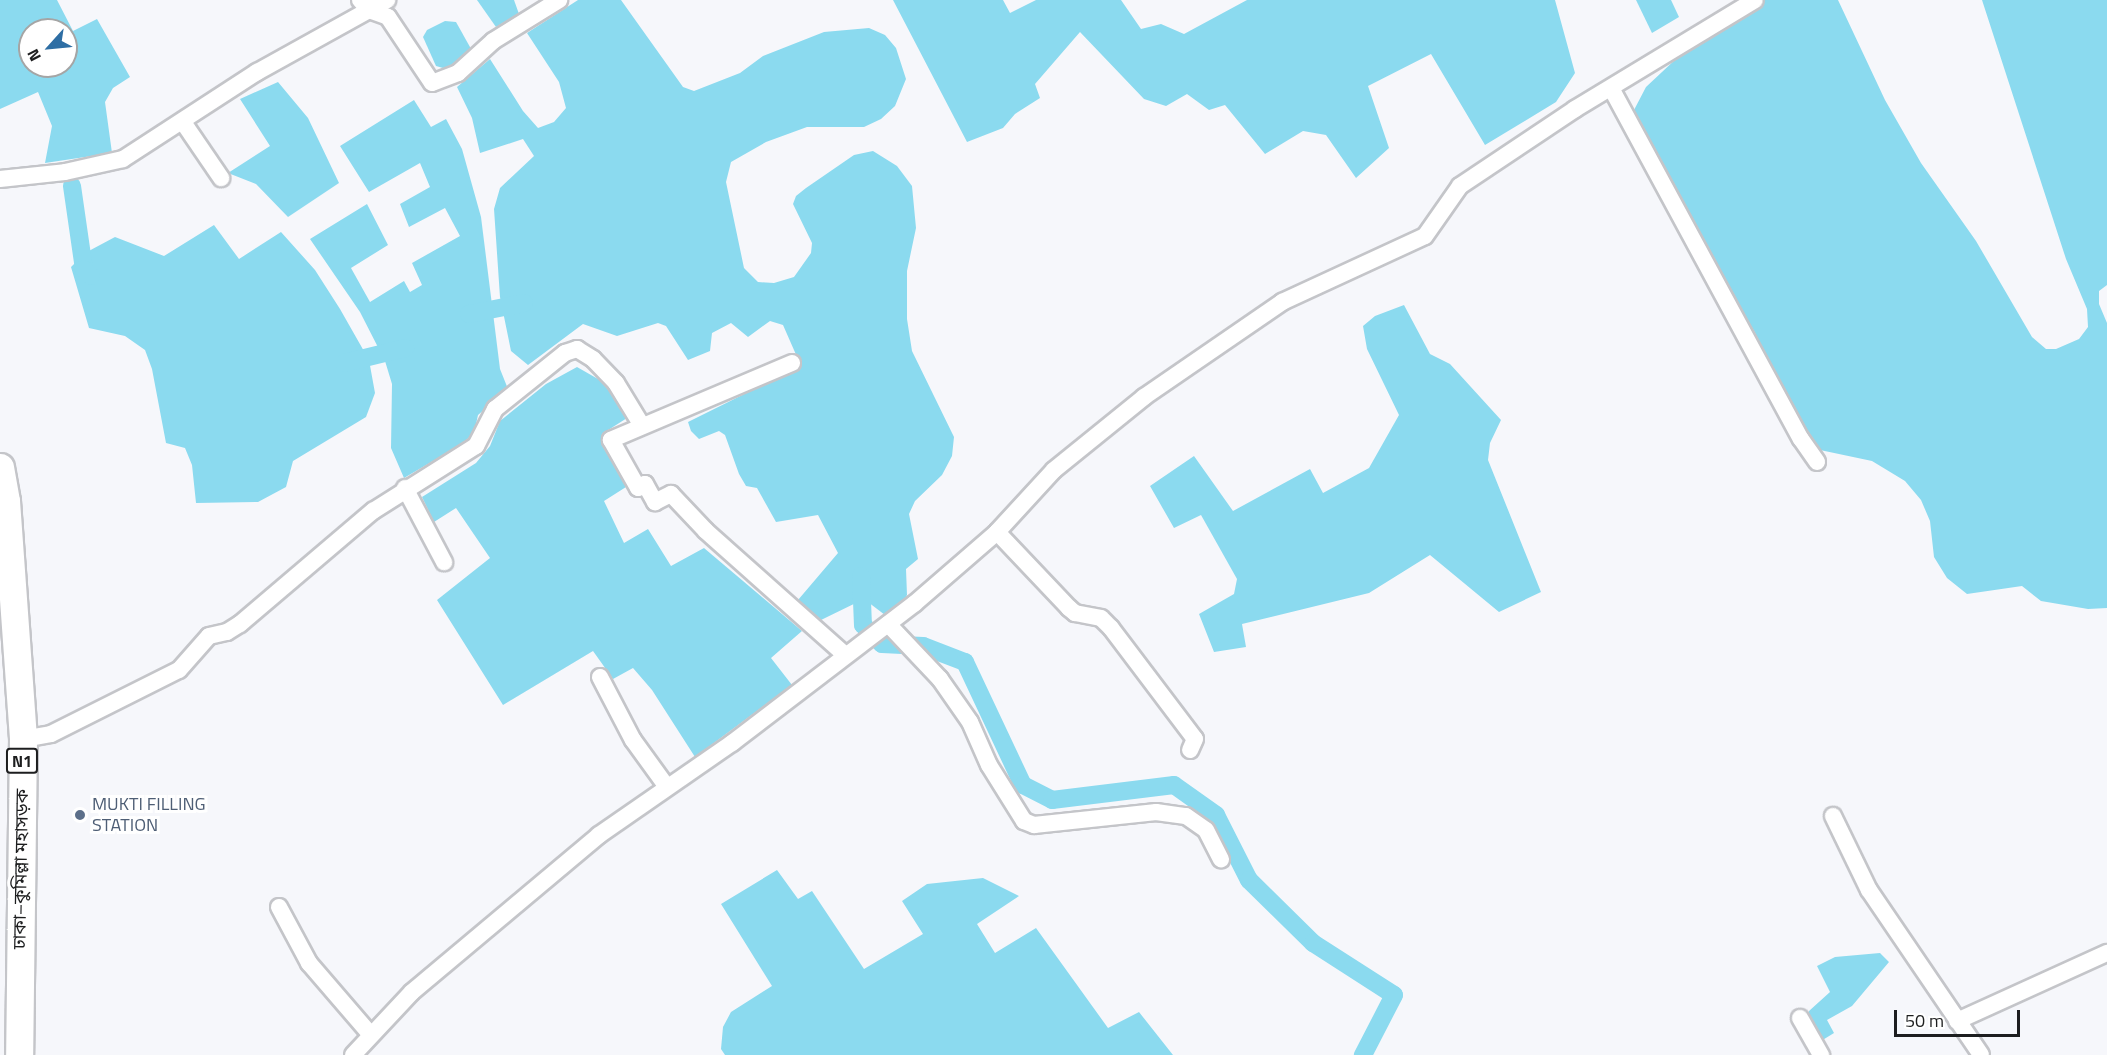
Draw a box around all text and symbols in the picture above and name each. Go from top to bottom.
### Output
north arrow [18,18,78,78]
text: N [21,45,47,66]
road number: N1 [5,748,38,774]
street label: ঢাকা–কুমিল্লা মহাসড়ক [9,789,33,949]
place label: MUKTI FILLING STATION [92,794,206,836]
marker: MUKTI FILLING STATION [73,808,87,822]
scale bar [1897,998,2023,1036]
text: 50 m [1905,1007,1944,1034]

